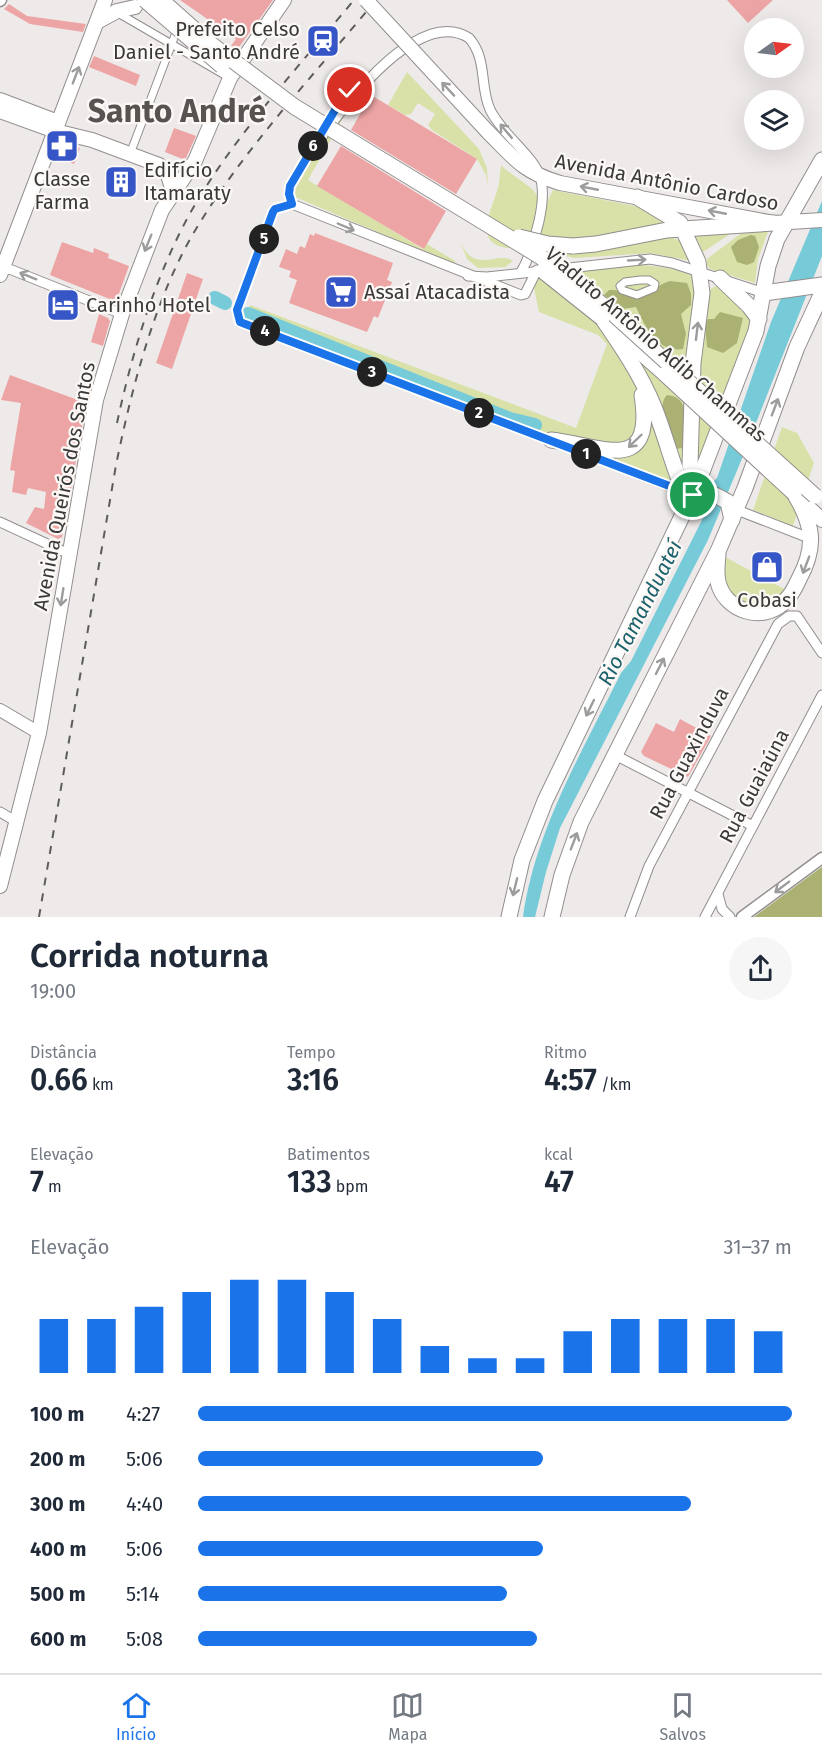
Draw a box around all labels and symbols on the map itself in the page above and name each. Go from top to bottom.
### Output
place label: Prefeito Celso Daniel - Santo André [113,17,300,64]
north arrow [744,18,804,78]
station icon: Prefeito Celso Daniel - Santo André [305,23,341,59]
pin [324,64,375,115]
one-way arrow [72,66,83,85]
one-way arrow [441,81,455,96]
district label: Santo André [88,92,266,130]
one-way arrow [499,124,513,139]
pharmacy icon: Classe Farma [44,128,80,164]
pin: 6 [298,131,328,161]
street label: Avenida Antônio Cardoso [553,149,781,215]
place label: Edifício Itamaraty [144,158,231,205]
building icon: Edifício Itamaraty [103,164,139,200]
place label: Classe Farma [34,167,90,214]
one-way arrow [580,182,599,193]
one-way arrow [707,206,727,217]
one-way arrow [337,222,355,233]
pin: 5 [249,224,279,254]
one-way arrow [142,234,153,252]
street label: Viaduto Antônio Adib Chammas [540,241,772,447]
one-way arrow [627,254,647,265]
one-way arrow [20,270,38,281]
supermarket icon: Assaí Atacadista [323,274,359,310]
place label: Assaí Atacadista [364,280,510,304]
hotel icon: Carinho Hotel [45,287,81,323]
place label: Carinho Hotel [86,293,211,317]
pin: 4 [250,316,280,346]
one-way arrow [691,321,702,341]
pin: 3 [357,357,387,387]
street label: Avenida Queirós dos Santos [28,360,100,612]
pin: 2 [464,398,494,428]
one-way arrow [771,398,782,416]
one-way arrow [628,434,642,449]
pin: 1 [571,439,601,469]
pin [667,469,718,520]
water label: Rio Tamanduateí [592,535,688,690]
shop icon: Cobasi [749,549,785,585]
one-way arrow [800,555,811,573]
one-way arrow [56,587,67,606]
place label: Cobasi [737,588,797,612]
one-way arrow [654,658,666,675]
street label: Rua Guaxinduva [644,683,734,823]
one-way arrow [584,698,595,716]
street label: Rua Guaiaúna [714,725,794,847]
one-way arrow [569,832,580,851]
one-way arrow [509,878,521,897]
one-way arrow [774,880,790,893]

